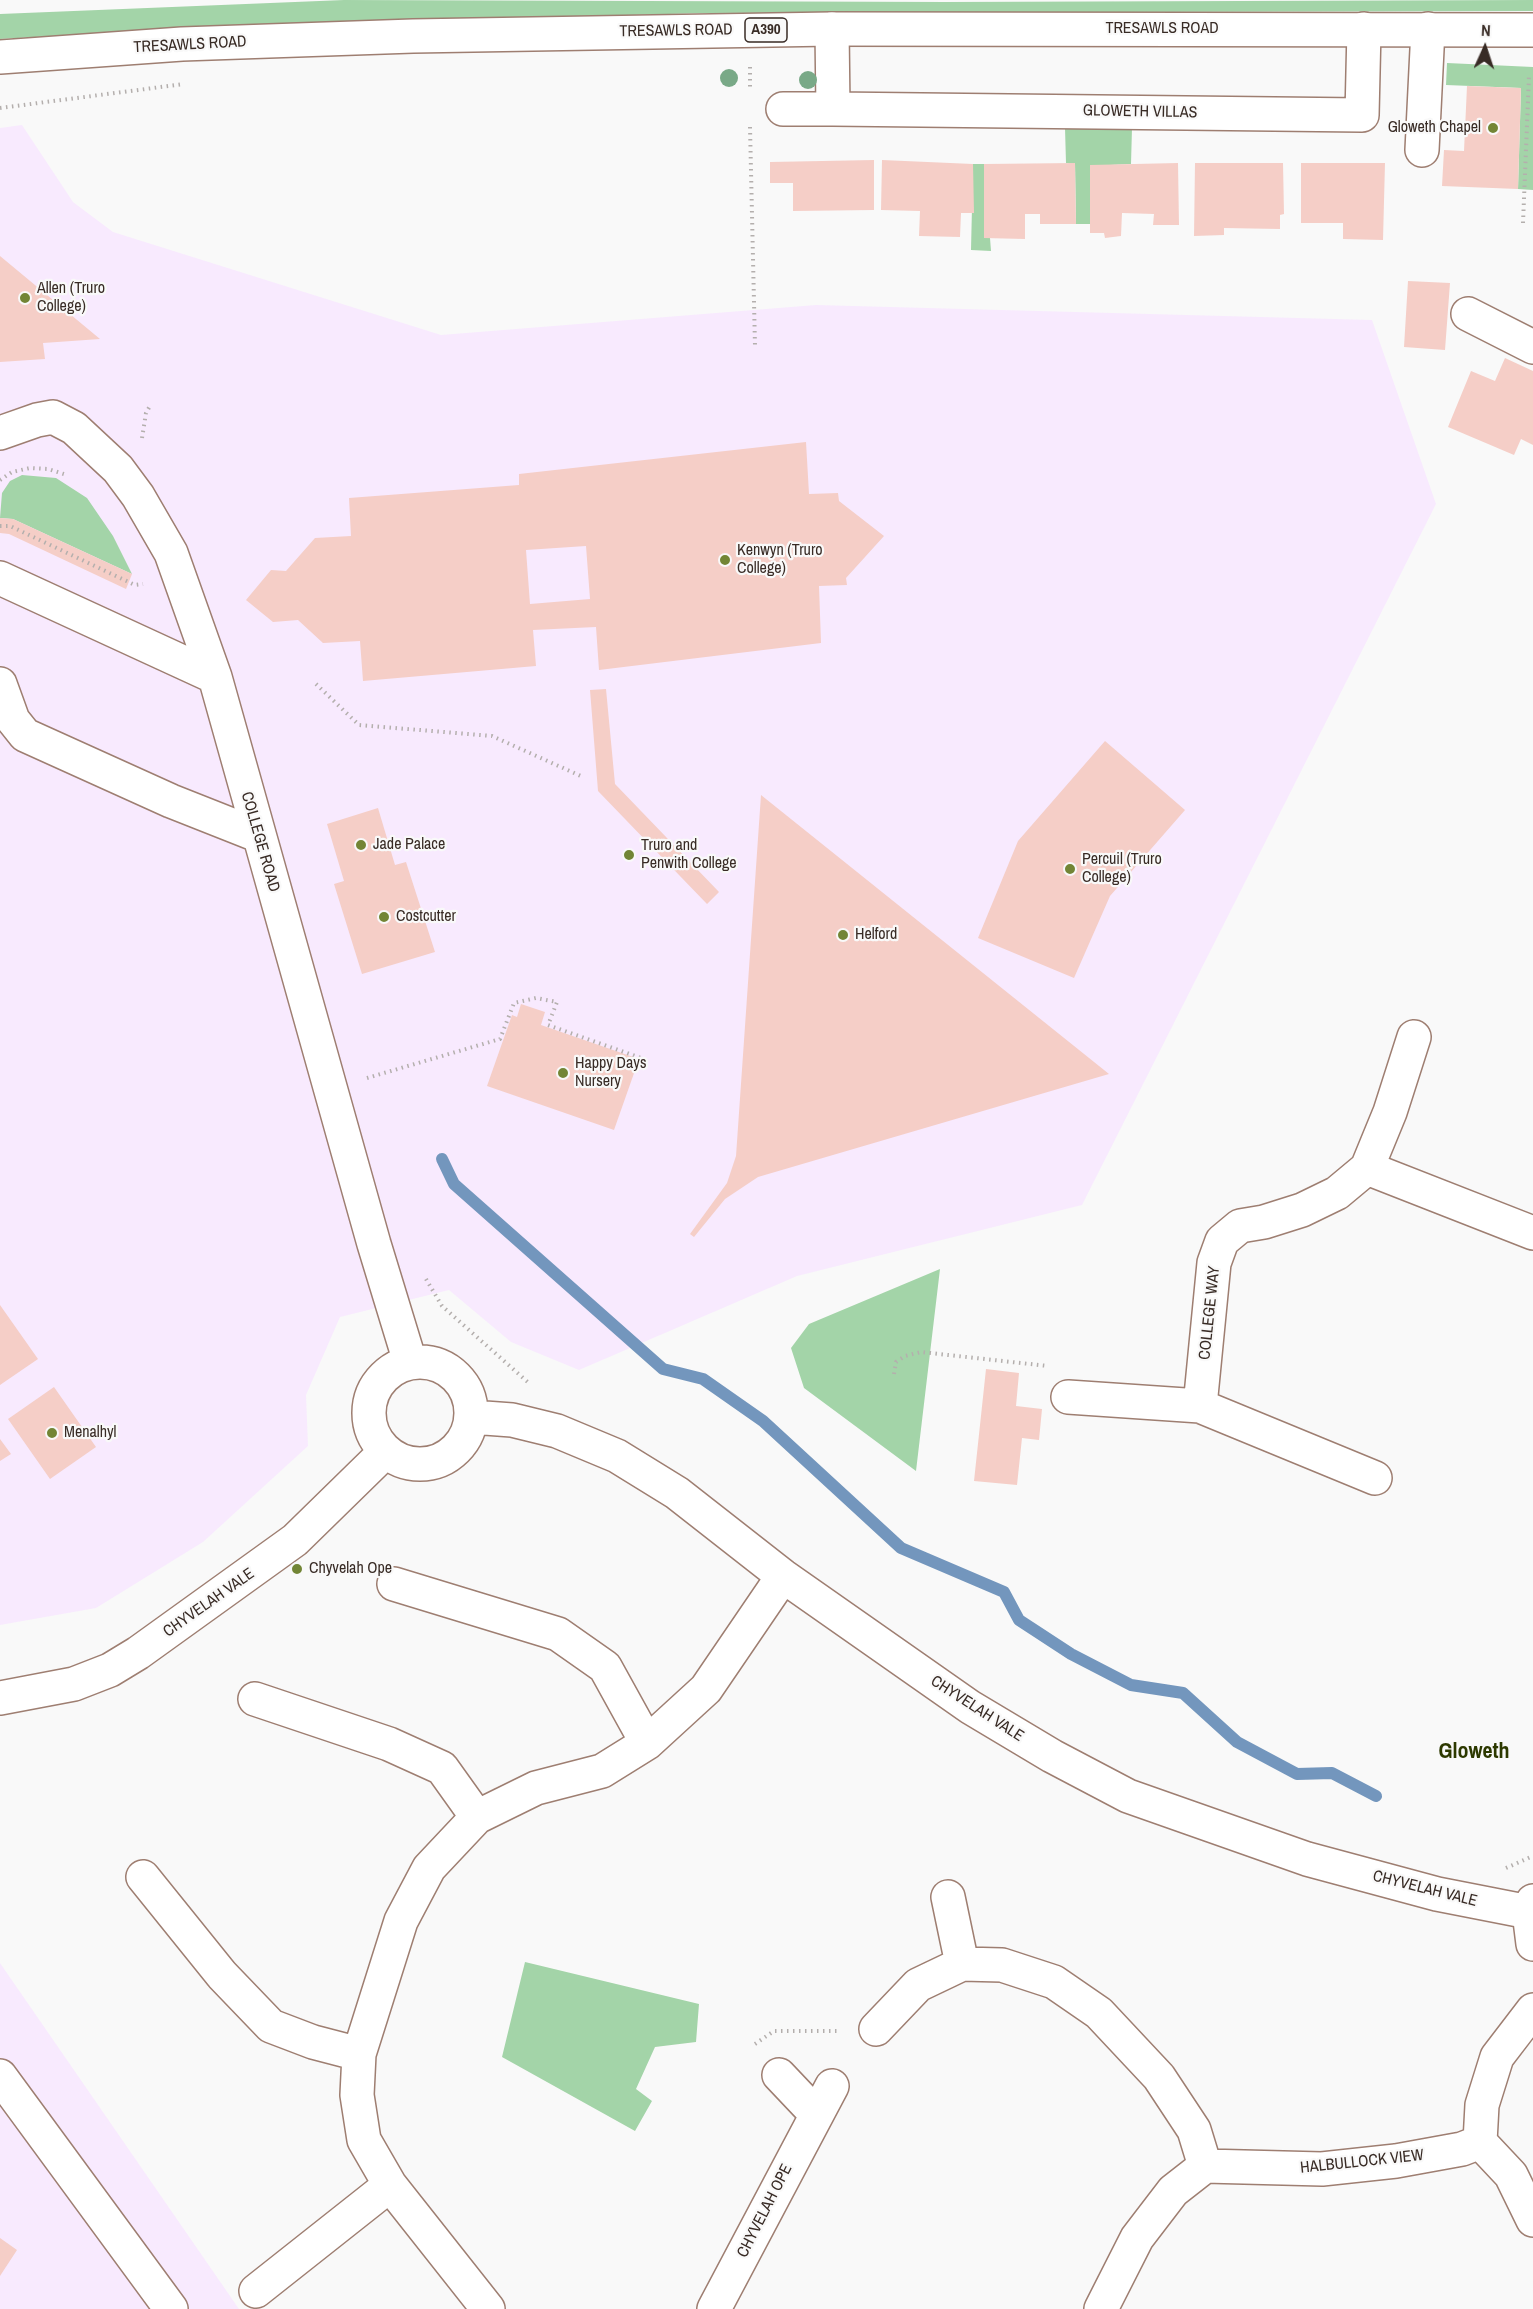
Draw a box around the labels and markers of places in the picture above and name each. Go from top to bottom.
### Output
place label: Gloweth Chapel [1388,118,1481,138]
marker: Gloweth Chapel [1486,121,1500,135]
place label: Allen (Truro College) [37,279,105,317]
marker: Allen (Truro College) [18,291,32,305]
place label: Kenwyn (Truro College) [737,541,823,579]
marker: Kenwyn (Truro College) [718,553,732,567]
place label: Jade Palace [373,835,445,855]
place label: Truro and Penwith College [641,836,737,874]
marker: Jade Palace [354,838,368,852]
marker: Truro and Penwith College [622,848,636,862]
place label: Percuil (Truro College) [1082,850,1162,888]
marker: Percuil (Truro College) [1063,862,1077,876]
place label: Costcutter [396,907,456,927]
marker: Costcutter [377,910,391,924]
place label: Helford [855,925,897,945]
marker: Helford [836,928,850,942]
place label: Happy Days Nursery [575,1054,646,1092]
marker: Happy Days Nursery [556,1066,570,1080]
place label: Menalhyl [64,1423,116,1443]
marker: Menalhyl [45,1426,59,1440]
place label: Chyvelah Ope [309,1559,392,1579]
marker: Chyvelah Ope [290,1562,304,1576]

